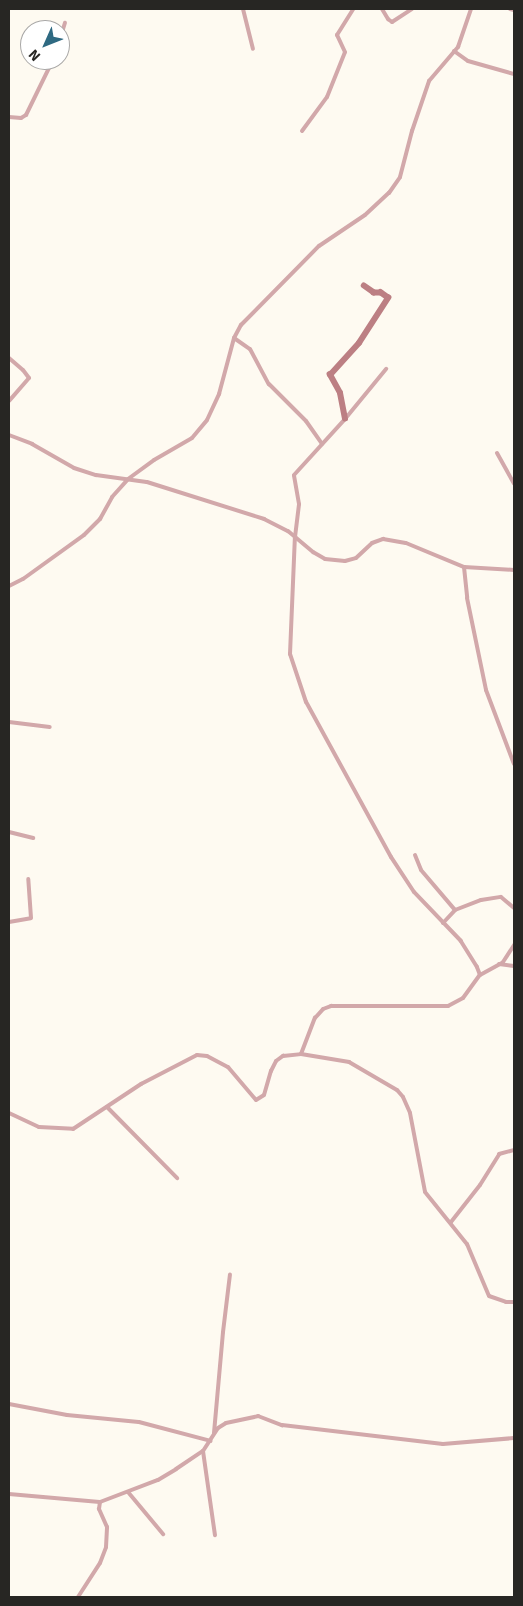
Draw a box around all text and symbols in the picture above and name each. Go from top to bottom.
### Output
north arrow [20,20,70,70]
text: N [25,46,44,64]

